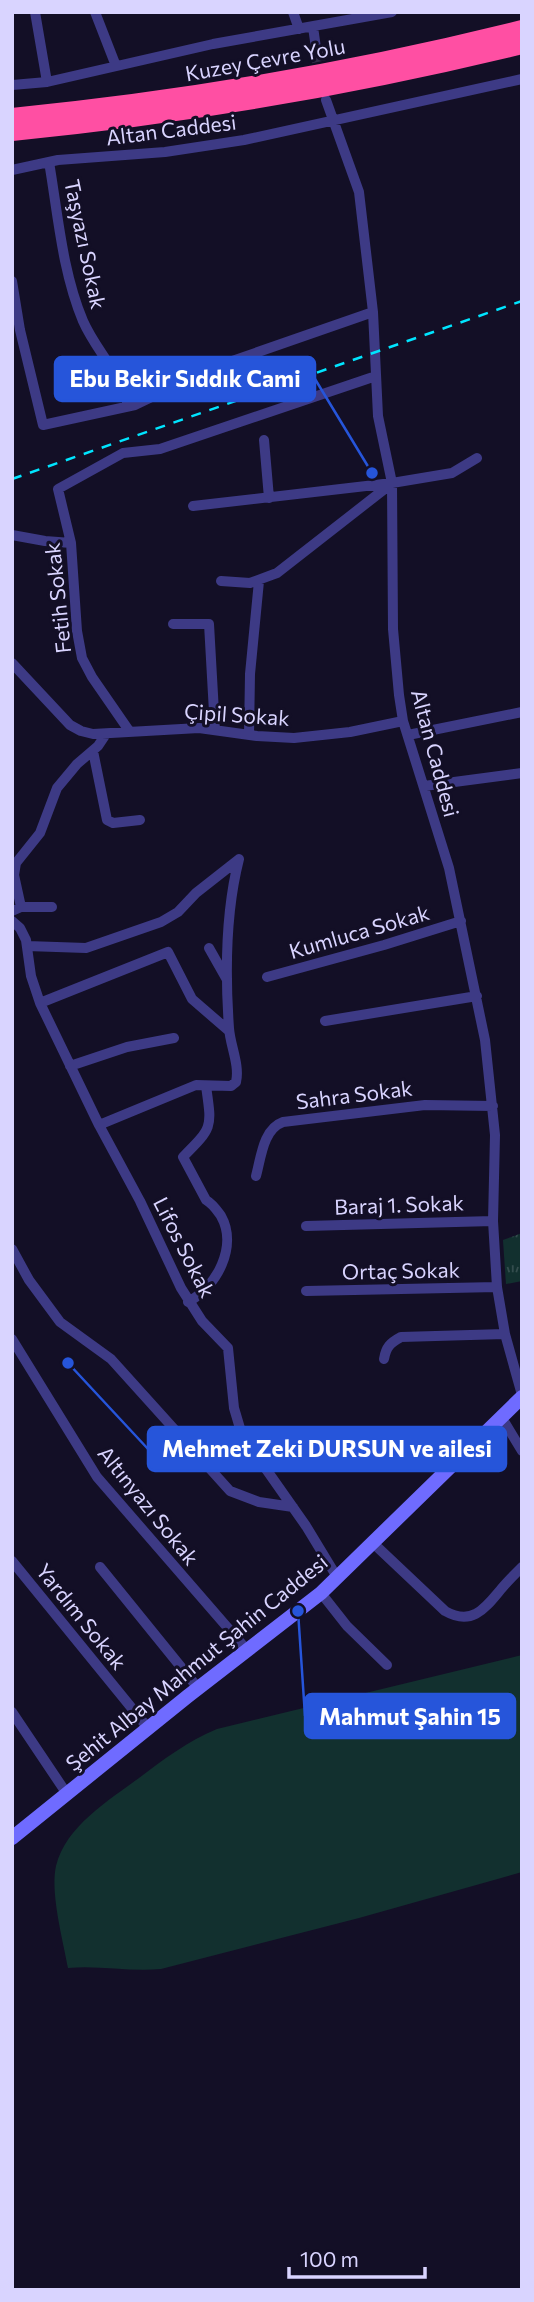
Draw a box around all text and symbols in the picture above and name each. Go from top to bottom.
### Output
street label: Kuzey Çevre Yolu [183,33,347,85]
street label: Altan Caddesi [104,109,238,149]
street label: Taşyazı Sokak [60,177,112,311]
callout: Ebu Bekir Sıddık Cami [55,357,315,401]
text: Ebu Bekir Sıddık Cami [69,364,301,392]
street label: Fetih Sokak [39,541,75,655]
street label: Altan Caddesi [407,686,465,820]
street label: Çipil Sokak [183,698,291,730]
street label: Kumluca Sokak [286,899,432,963]
street label: Sahra Sokak [294,1074,414,1114]
street label: Baraj 1. Sokak [334,1189,464,1219]
street label: Lifos Sokak [149,1192,221,1302]
street label: Ortaç Sokak [342,1256,460,1284]
callout: Mehmet Zeki DURSUN ve ailesi [148,1427,506,1471]
text: Mehmet Zeki DURSUN ve ailesi [162,1434,492,1462]
street label: Altınyazı Sokak [93,1441,205,1569]
street label: Şehit Albay Mahmut Şahin Caddesi [60,1549,332,1775]
street label: Yardım Sokak [32,1558,132,1674]
callout: Mahmut Şahin 15 [305,1694,515,1738]
text: Mahmut Şahin 15 [319,1702,501,1730]
scale bar [289,2236,426,2280]
text: 100 m [300,2246,359,2271]

